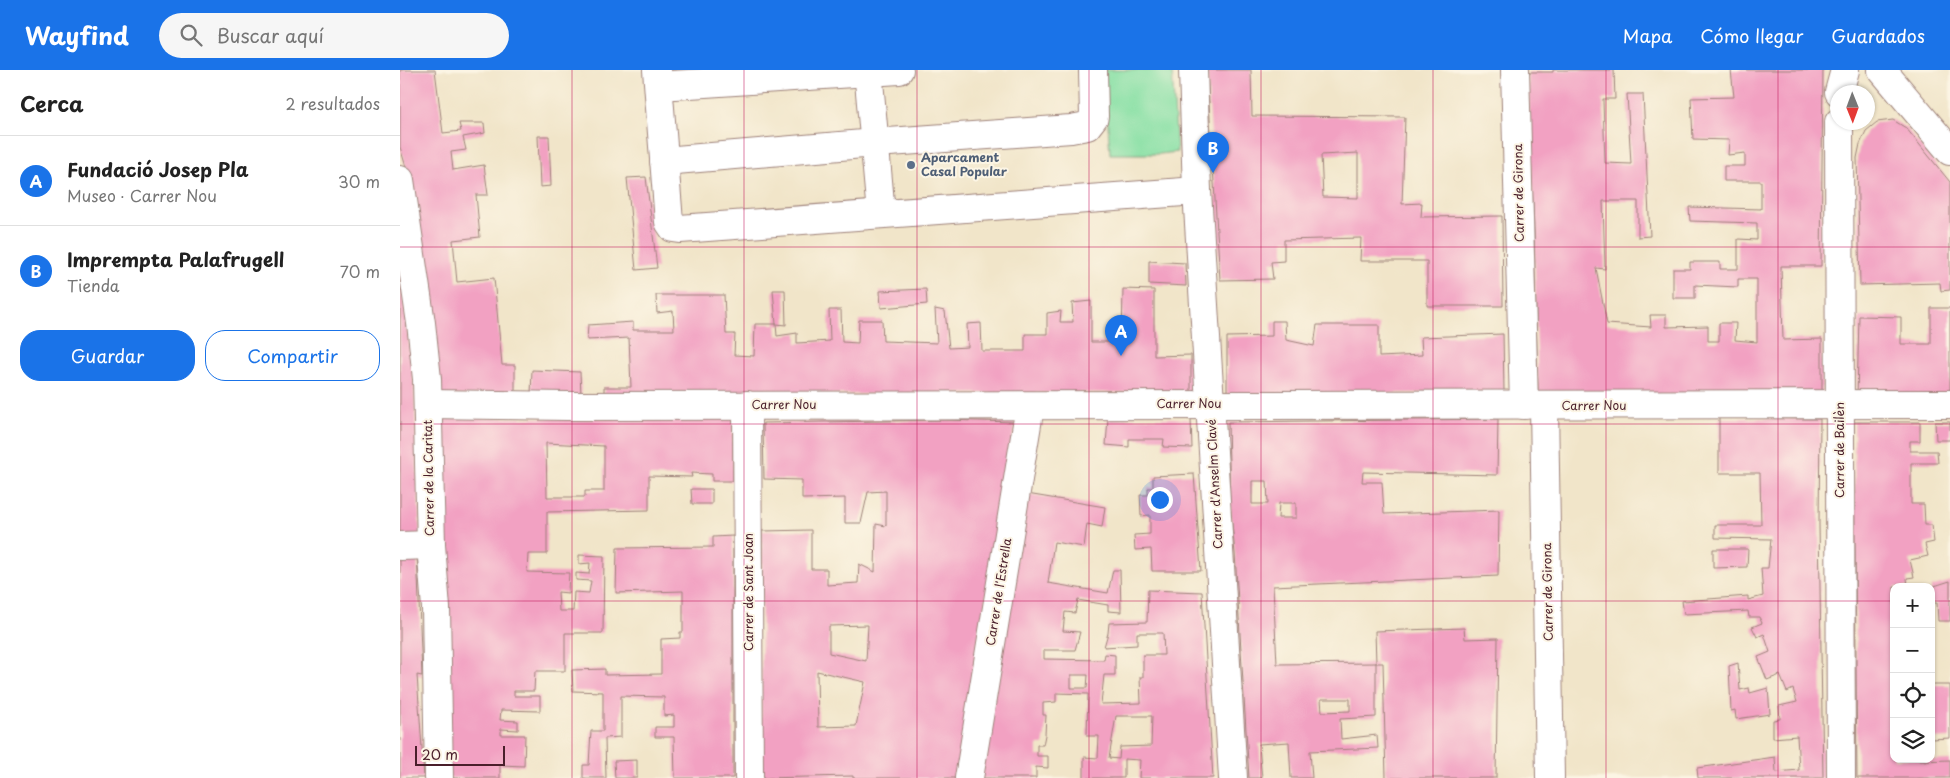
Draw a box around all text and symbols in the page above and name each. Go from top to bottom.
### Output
search box [159,13,509,58]
text: Wayfind [25,17,129,53]
icon: search [177,21,205,49]
text: Buscar aquí [217,21,324,49]
text: Mapa [1623,22,1672,49]
text: Cómo llegar [1700,22,1803,49]
text: Guardados [1831,22,1925,49]
north arrow [1830,85,1875,130]
text: Cerca [20,87,84,119]
text: 2 resultados [286,91,380,115]
pin: B [1197,132,1229,173]
street label: Carrer de Girona [1508,143,1528,242]
place label: Aparcament Casal Popular [921,148,1008,180]
text: Fundació Josep Pla [67,155,249,183]
marker: Aparcament Casal Popular [905,159,917,171]
text: A [30,169,42,193]
text: 30 m [338,169,380,193]
text: Museo · Carrer Nou [67,183,217,207]
text: Imprempta Palafrugell [67,245,284,273]
text: B [31,259,41,283]
text: 70 m [340,259,380,283]
text: Tienda [67,273,120,297]
pin: A [1105,315,1137,356]
button: Guardar [20,330,195,381]
button: Compartir [205,330,380,381]
street label: Carrer Nou [1156,394,1222,412]
street label: Carrer Nou [751,395,817,413]
street label: Carrer Nou [1561,396,1627,414]
street label: Carrer de Bailèn [1830,402,1848,498]
street label: Carrer d'Anselm Clavé [1202,419,1226,549]
street label: Carrer de la Caritat [418,420,438,536]
your location [1147,487,1173,513]
street label: Carrer de Sant Joan [739,533,757,651]
street label: Carrer de l'Estrella [981,536,1015,647]
street label: Carrer de Girona [1537,542,1557,641]
map controls [1890,583,1935,763]
button: + [1890,583,1935,628]
button: − [1890,628,1935,673]
button: locate [1890,673,1935,718]
button: layers [1890,718,1935,763]
scale bar [415,743,505,766]
text: 20 m [422,744,458,765]

